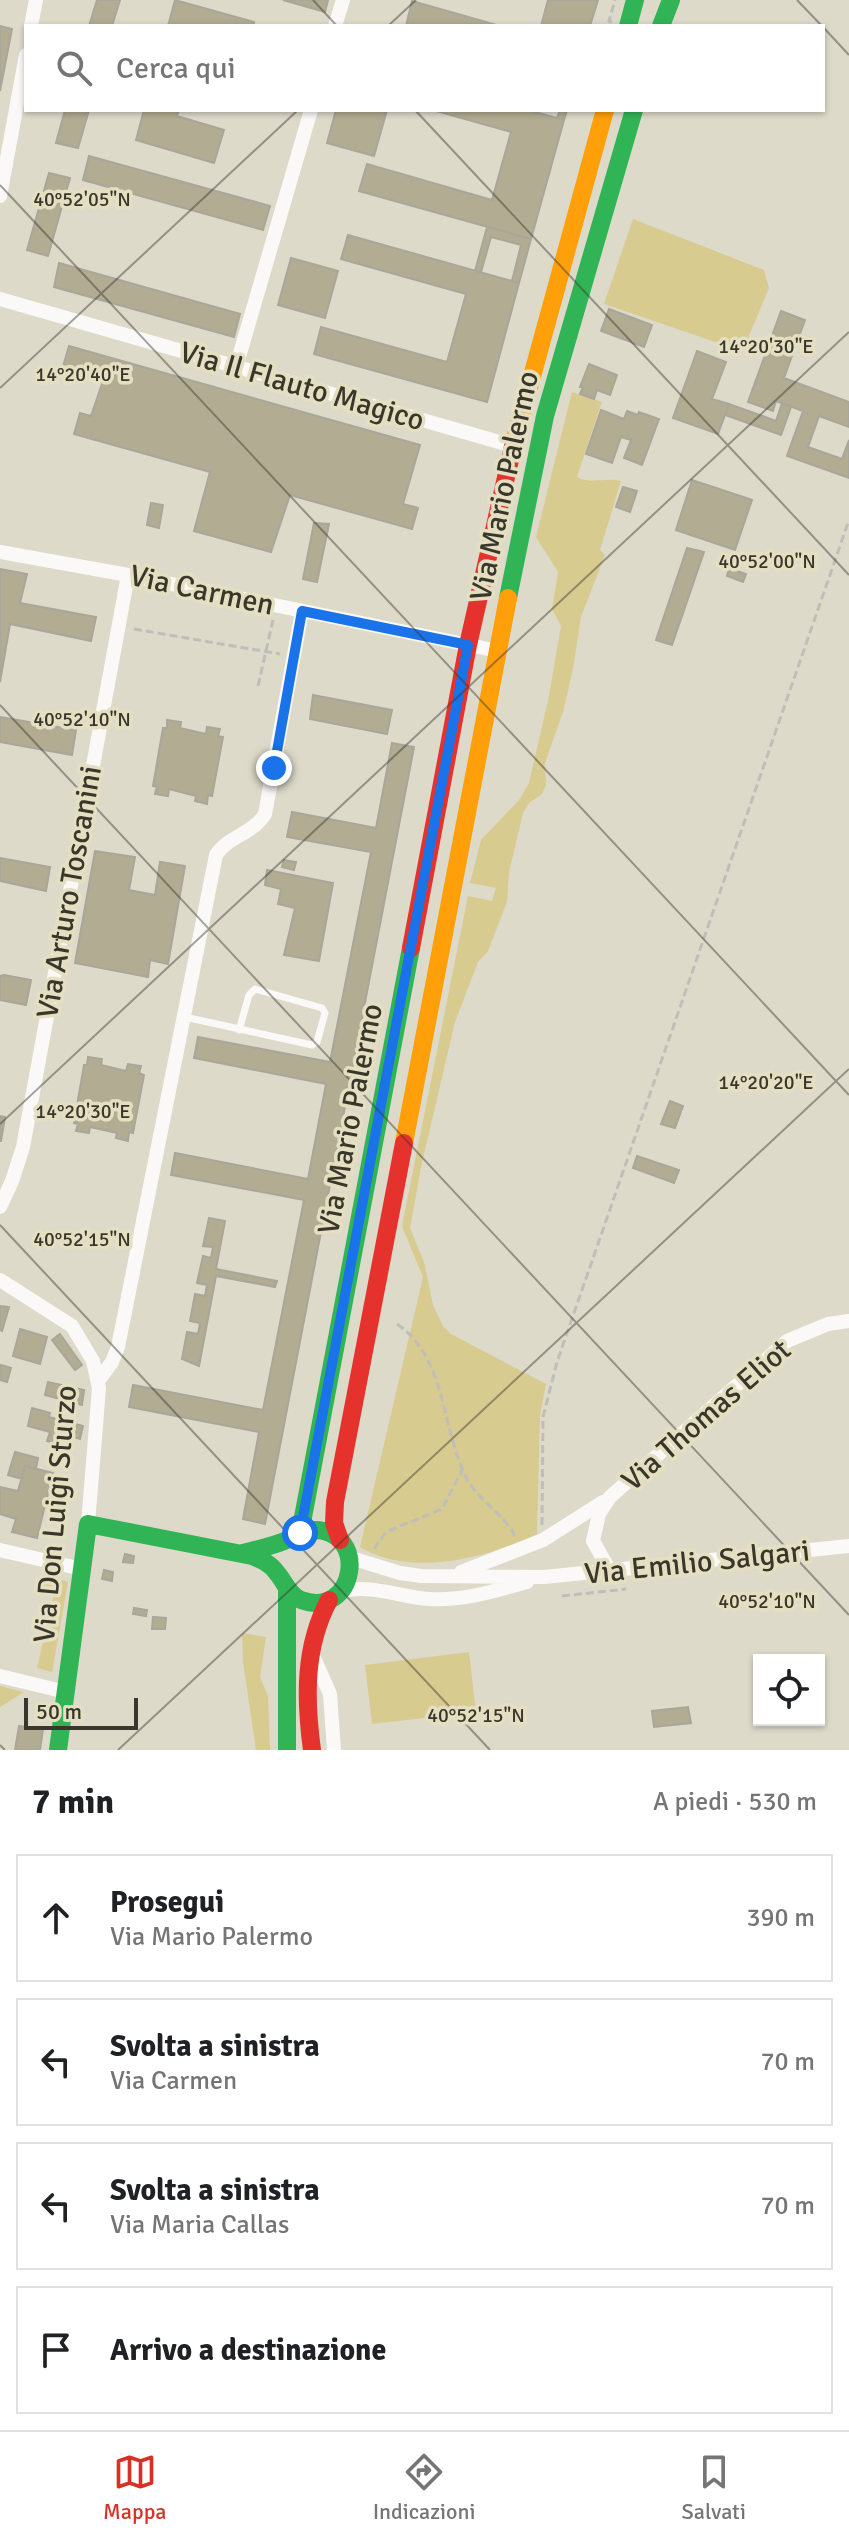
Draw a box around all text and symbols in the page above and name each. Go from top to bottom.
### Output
search box [24,24,825,112]
icon: search [52,46,96,90]
text: Cerca qui [116,50,236,87]
text: 40°52'05"N [33,187,131,212]
street label: Via Il Flauto Magico [175,334,428,439]
text: 14°20'30"E [718,334,814,359]
text: 14°20'40"E [35,362,131,387]
street label: Via Mario Palermo [462,368,547,604]
text: 40°52'00"N [718,549,816,574]
street label: Via Carmen [126,557,277,624]
text: 40°52'10"N [33,707,131,732]
route end [256,750,292,786]
street label: Via Arturo Toscanini [29,763,110,1021]
street label: Via Mario Palermo [310,1001,391,1238]
text: 14°20'20"E [718,1070,814,1095]
text: 14°20'30"E [35,1099,131,1124]
text: 40°52'15"N [33,1227,131,1252]
street label: Via Thomas Eliot [614,1332,799,1499]
street label: Via Don Luigi Sturzo [26,1384,85,1644]
route start [282,1515,318,1551]
street label: Via Emilio Salgari [583,1532,812,1593]
text: 40°52'10"N [718,1589,816,1614]
map controls [753,1654,825,1726]
button: locate [753,1654,825,1726]
scale bar [24,1694,138,1730]
text: 50 m [36,1698,82,1725]
text: 40°52'15"N [427,1703,525,1728]
text: 7 min [32,1781,114,1823]
text: A piedi · 530 m [653,1786,817,1818]
text: Prosegui [110,1884,224,1921]
icon: ahead [34,1896,78,1940]
text: 390 m [746,1902,815,1934]
text: Via Mario Palermo [110,1921,313,1953]
text: Svolta a sinistra [110,2028,320,2065]
icon: left [34,2040,78,2084]
text: 70 m [760,2046,815,2078]
text: Via Carmen [110,2065,237,2097]
text: Svolta a sinistra [110,2172,320,2209]
icon: left [34,2184,78,2228]
text: 70 m [760,2190,815,2222]
text: Via Maria Callas [110,2209,289,2241]
icon: arrive [34,2328,78,2372]
text: Arrivo a destinazione [110,2332,386,2369]
tab: Mappa [103,2450,166,2525]
tab: Indicazioni [373,2450,475,2525]
tab: Salvati [682,2450,746,2525]

